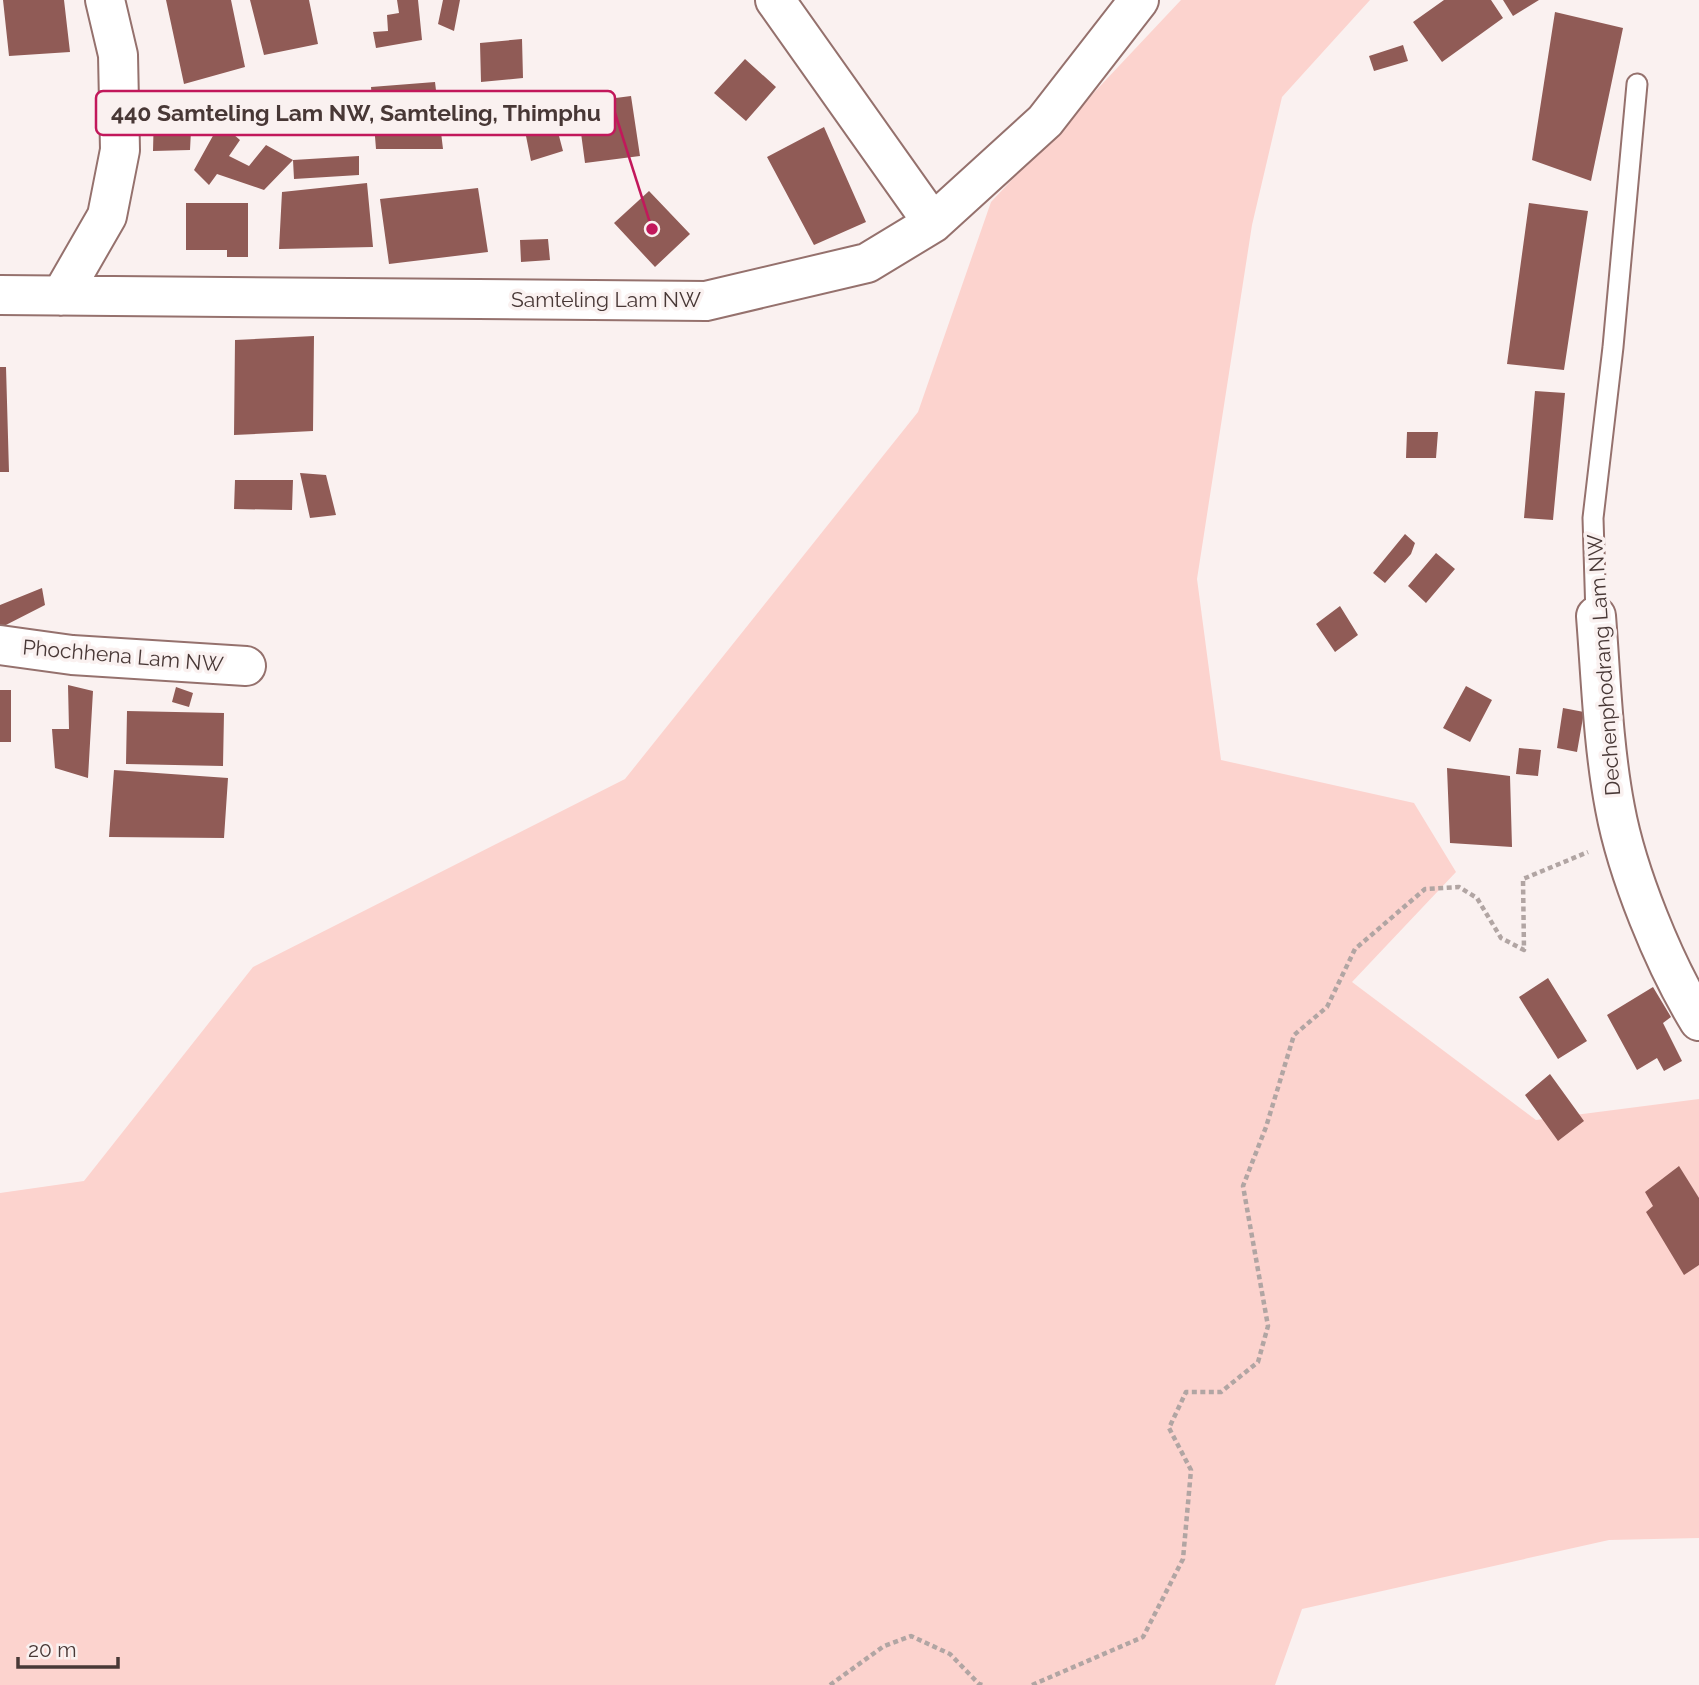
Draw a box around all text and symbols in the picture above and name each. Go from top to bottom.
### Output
callout: 440 Samteling Lam NW, Samteling, Thimphu [96,91,615,135]
text: 440 Samteling Lam NW, Samteling, Thimphu [111,99,601,126]
street label: Samteling Lam NW [511,287,701,312]
street label: Dechenphodrang Lam NW [1582,533,1625,797]
street label: Phochhena Lam NW [21,634,225,677]
scale bar [18,1626,117,1670]
text: 20 m [28,1637,76,1662]

